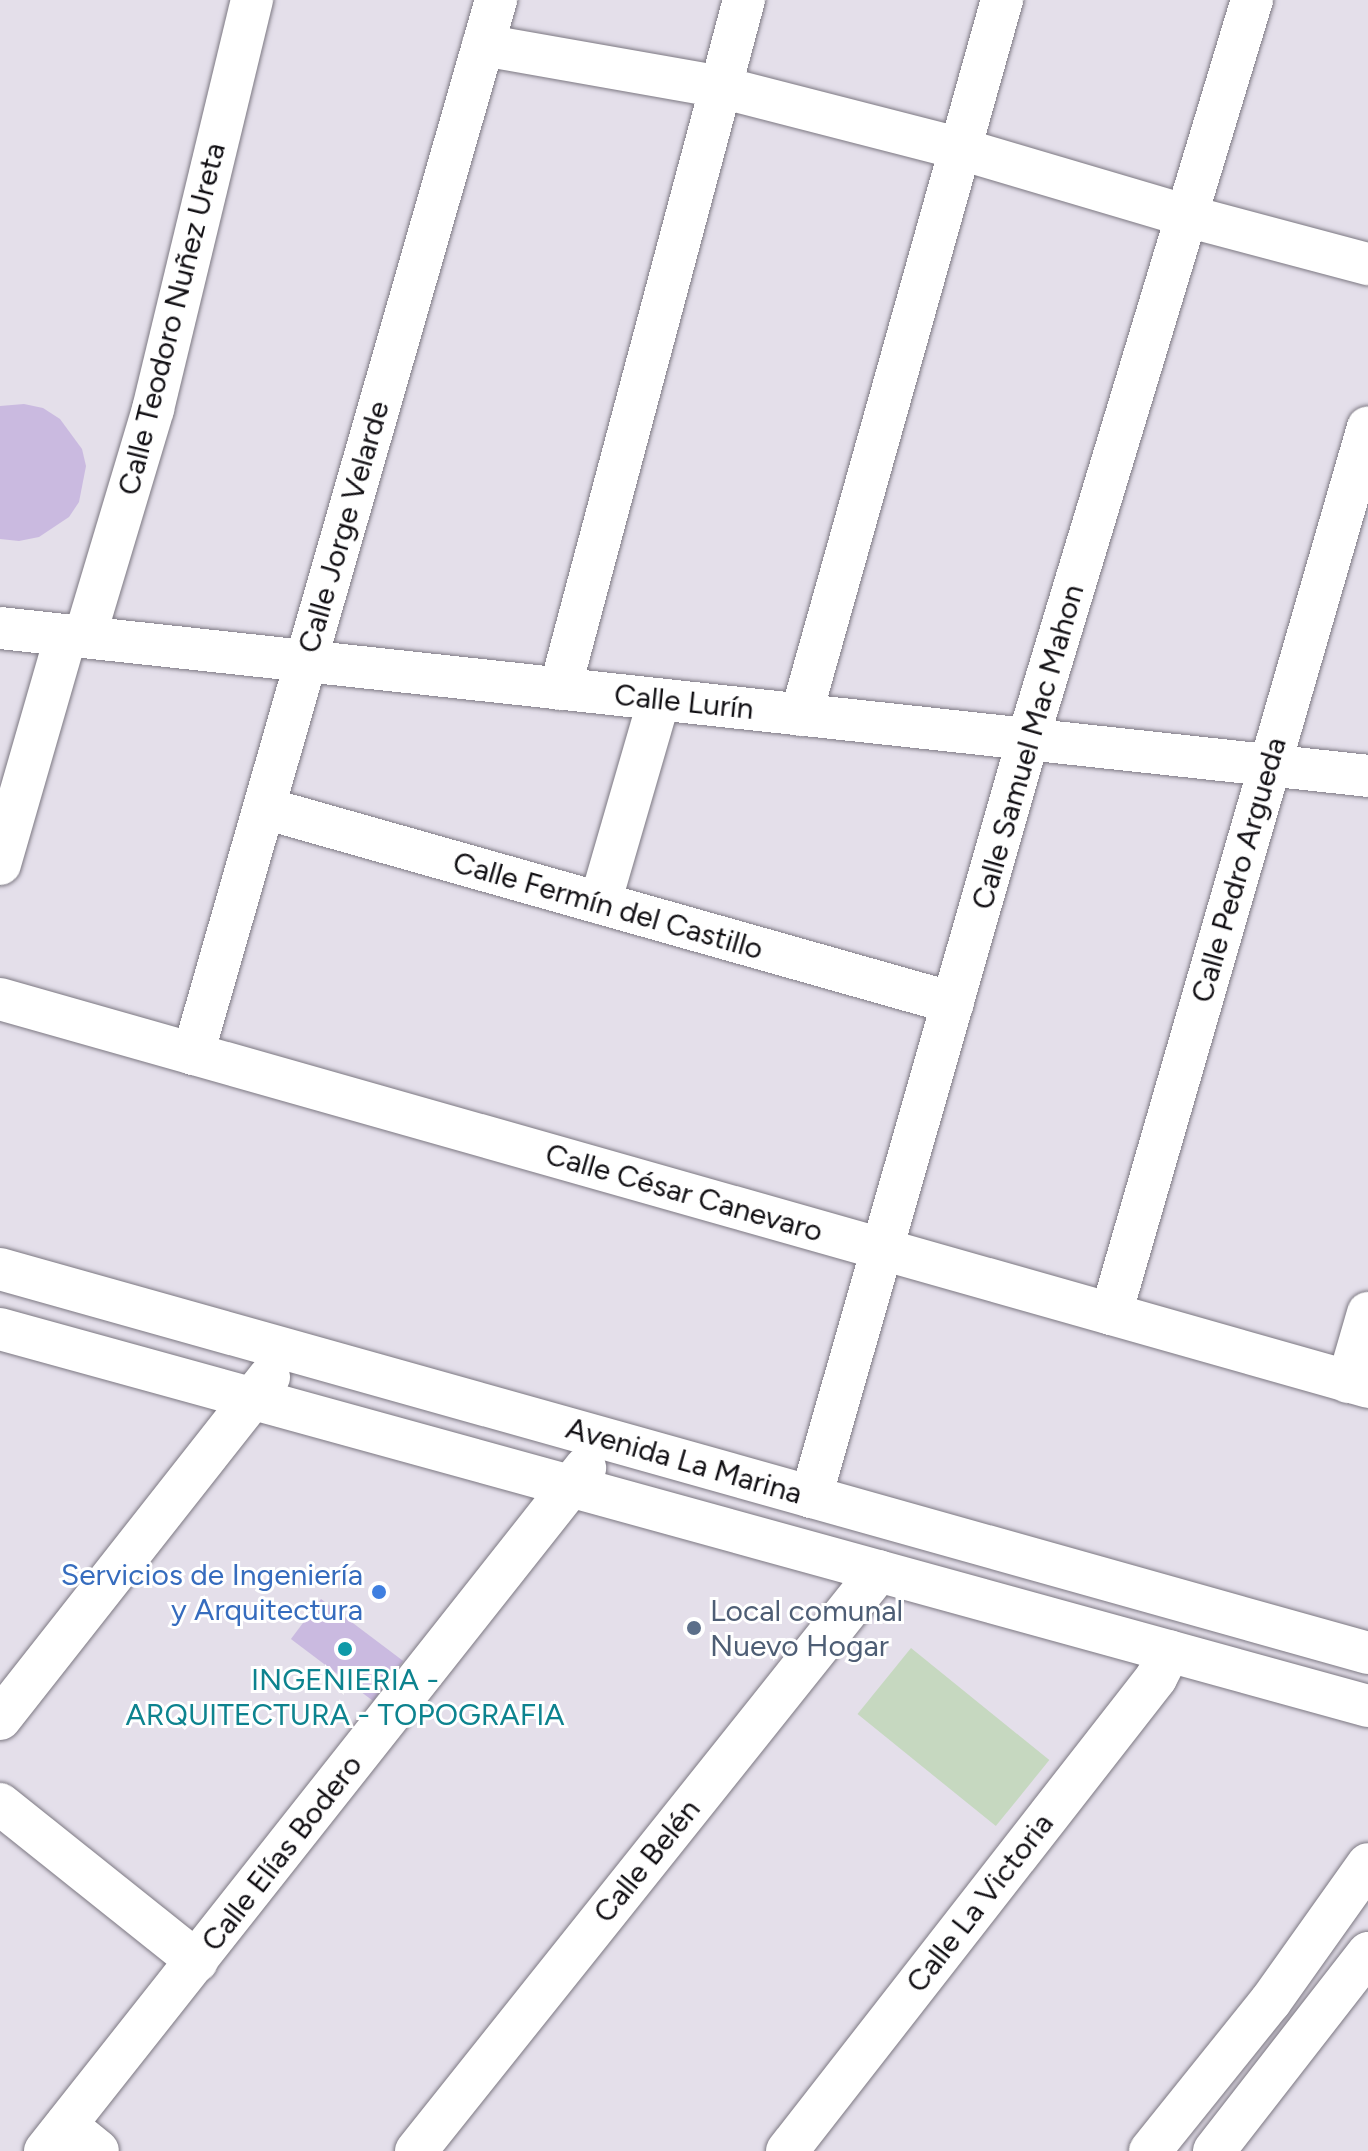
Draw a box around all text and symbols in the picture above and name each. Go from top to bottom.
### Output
street label: Calle Teodoro Nuñez Ureta [111,139,233,499]
street label: Calle Jorge Velarde [291,397,397,657]
street label: Calle Samuel Mac Mahon [964,580,1092,914]
street label: Calle Lurín [612,677,756,727]
street label: Calle Pedro Argueda [1184,733,1294,1007]
street label: Calle Fermín del Castillo [449,844,767,968]
street label: Calle César Canevaro [541,1136,827,1250]
street label: Avenida La Marina [562,1410,806,1512]
place label: Servicios de Ingeniería y Arquitectura [61,1557,363,1628]
marker: Servicios de Ingeniería y Arquitectura [370,1583,388,1601]
place label: Local comunal Nuevo Hogar [710,1593,903,1664]
marker: Local comunal Nuevo Hogar [685,1619,703,1637]
marker: INGENIERIA - ARQUITECTURA - TOPOGRAFIA [336,1640,354,1658]
place label: INGENIERIA - ARQUITECTURA - TOPOGRAFIA [125,1662,565,1732]
street label: Calle Elías Bodero [194,1748,370,1958]
street label: Calle Belén [586,1792,708,1930]
street label: Calle La Victoria [899,1806,1061,2000]

